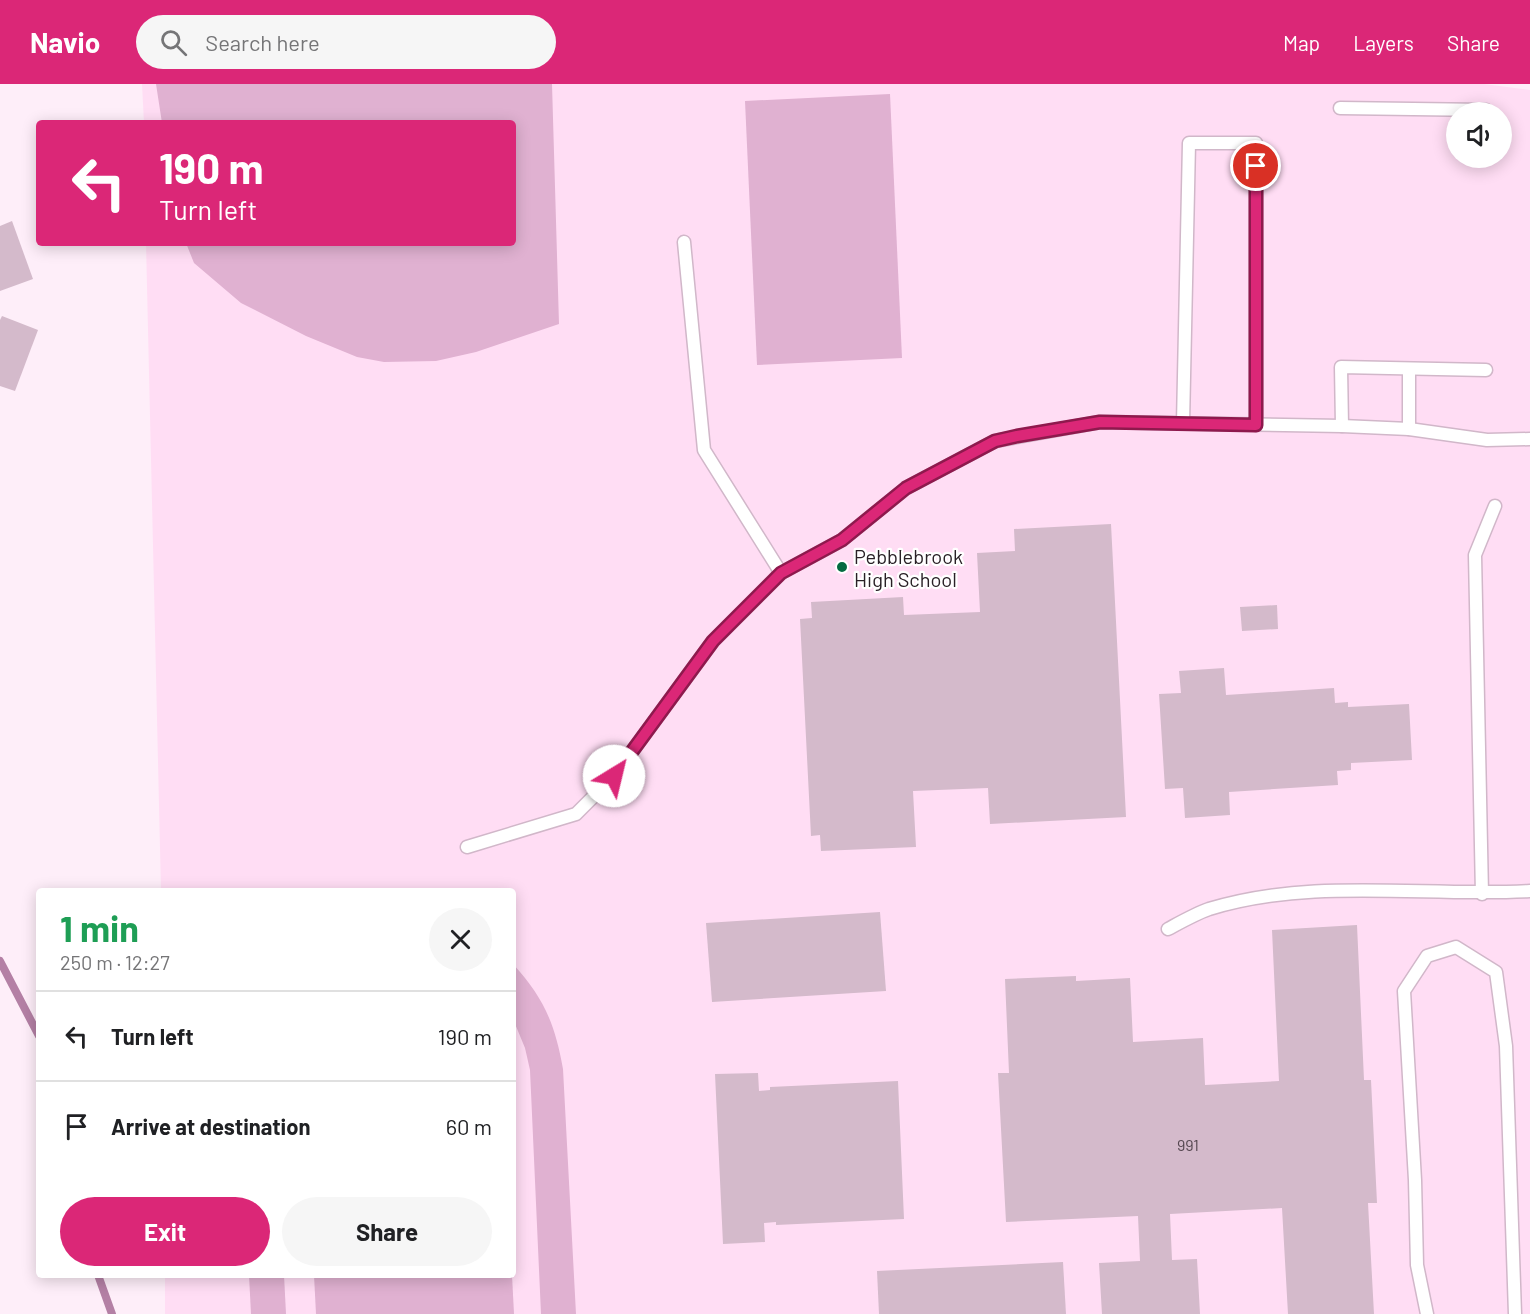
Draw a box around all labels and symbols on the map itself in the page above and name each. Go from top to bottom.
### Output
pin [1230,140,1281,191]
place label: Pebblebrook High School [854,544,963,591]
marker: Pebblebrook High School [835,560,849,574]
position arrow [582,744,646,808]
house number: 991 [1177,1135,1199,1154]

